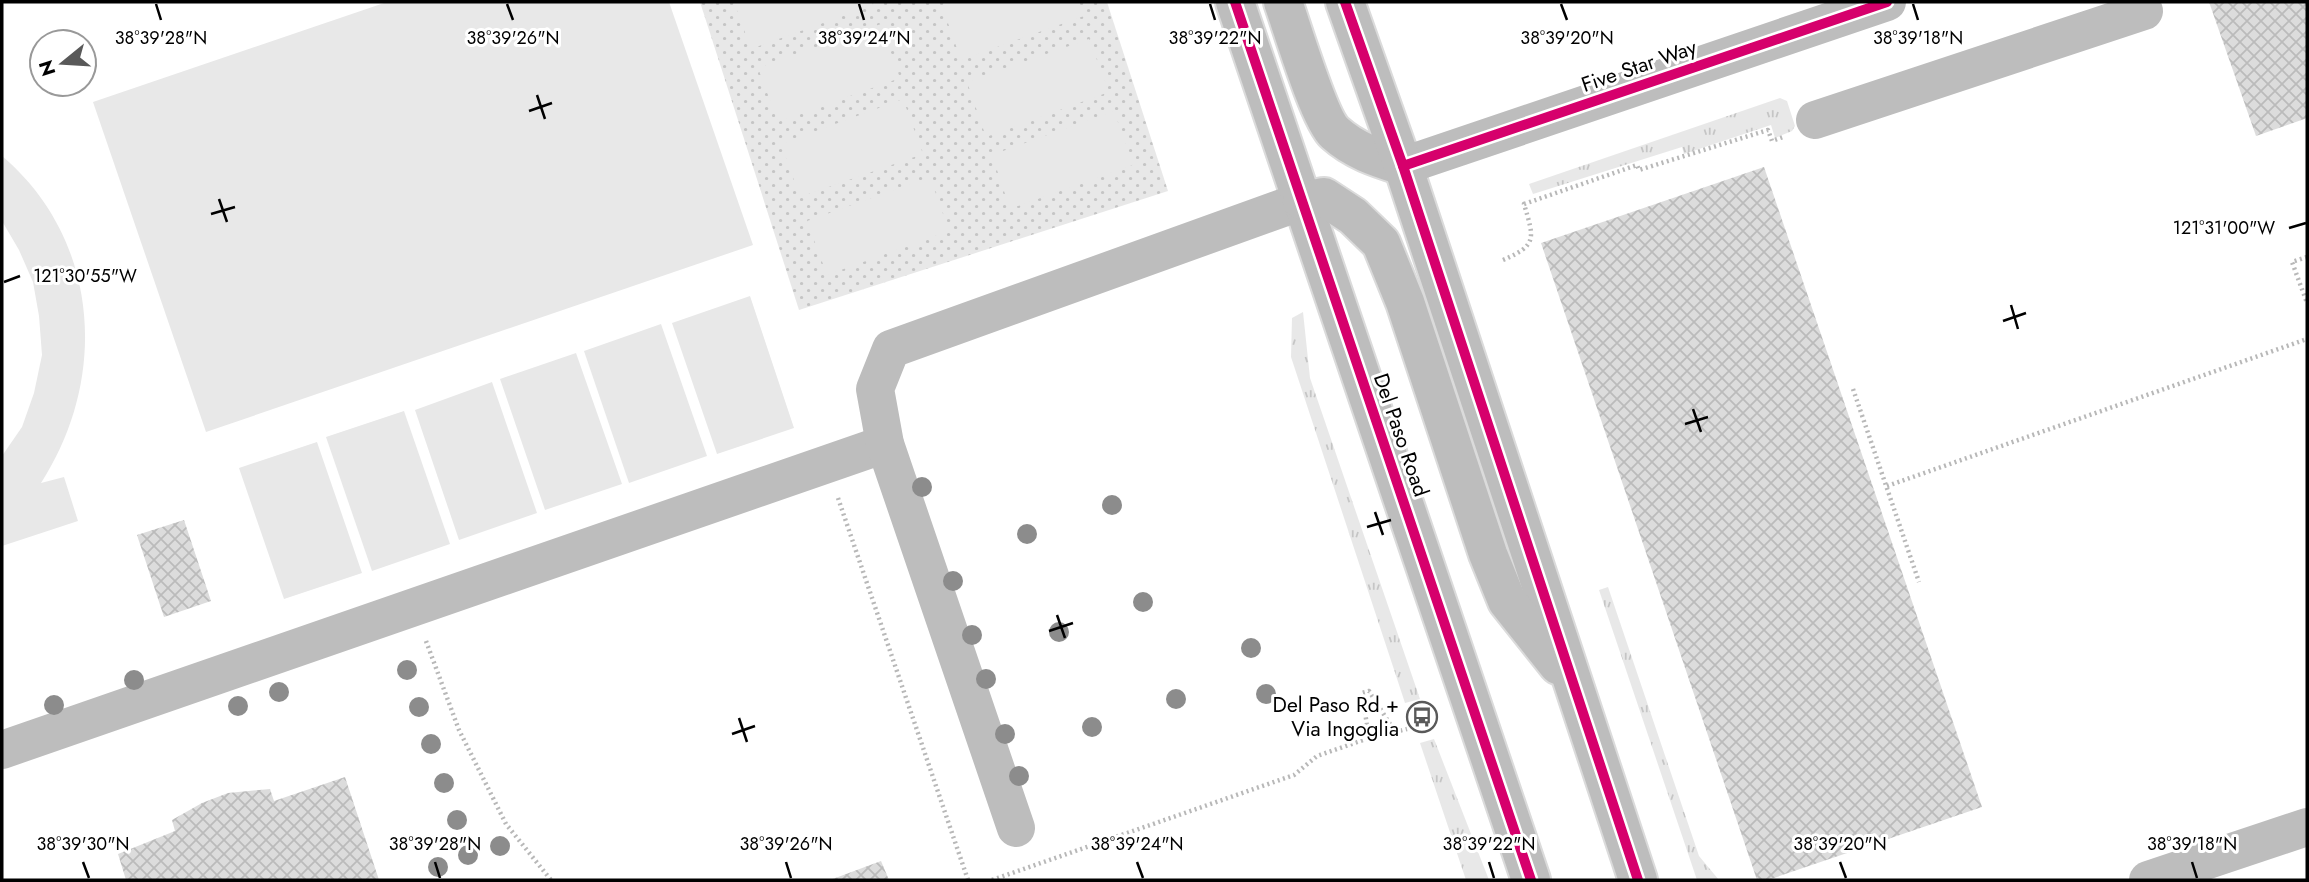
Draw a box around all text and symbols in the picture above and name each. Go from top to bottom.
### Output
text: 38°39'28"N [115,25,207,51]
text: 38°39'26"N [467,25,559,51]
text: 38°39'24"N [817,25,911,51]
text: 38°39'22"N [1169,25,1261,51]
text: 38°39'20"N [1520,25,1614,51]
text: 38°39'18"N [1873,25,1963,51]
north arrow [28,28,98,98]
street label: Five Star Way [1577,32,1701,100]
text: N [32,57,62,79]
text: 121°31'00"W [2173,215,2275,241]
text: 121°30'55"W [33,263,137,289]
street label: Del Paso Road [1366,369,1436,501]
place label: Del Paso Rd + Via Ingoglia [1273,690,1399,744]
bus stop icon: Del Paso Rd + Via Ingoglia [1405,700,1439,734]
text: 38°39'30"N [37,831,129,857]
text: 38°39'28"N [389,831,481,857]
text: 38°39'26"N [740,831,832,857]
text: 38°39'24"N [1090,831,1184,857]
text: 38°39'22"N [1443,831,1535,857]
text: 38°39'20"N [1793,831,1887,857]
text: 38°39'18"N [2147,831,2237,857]

